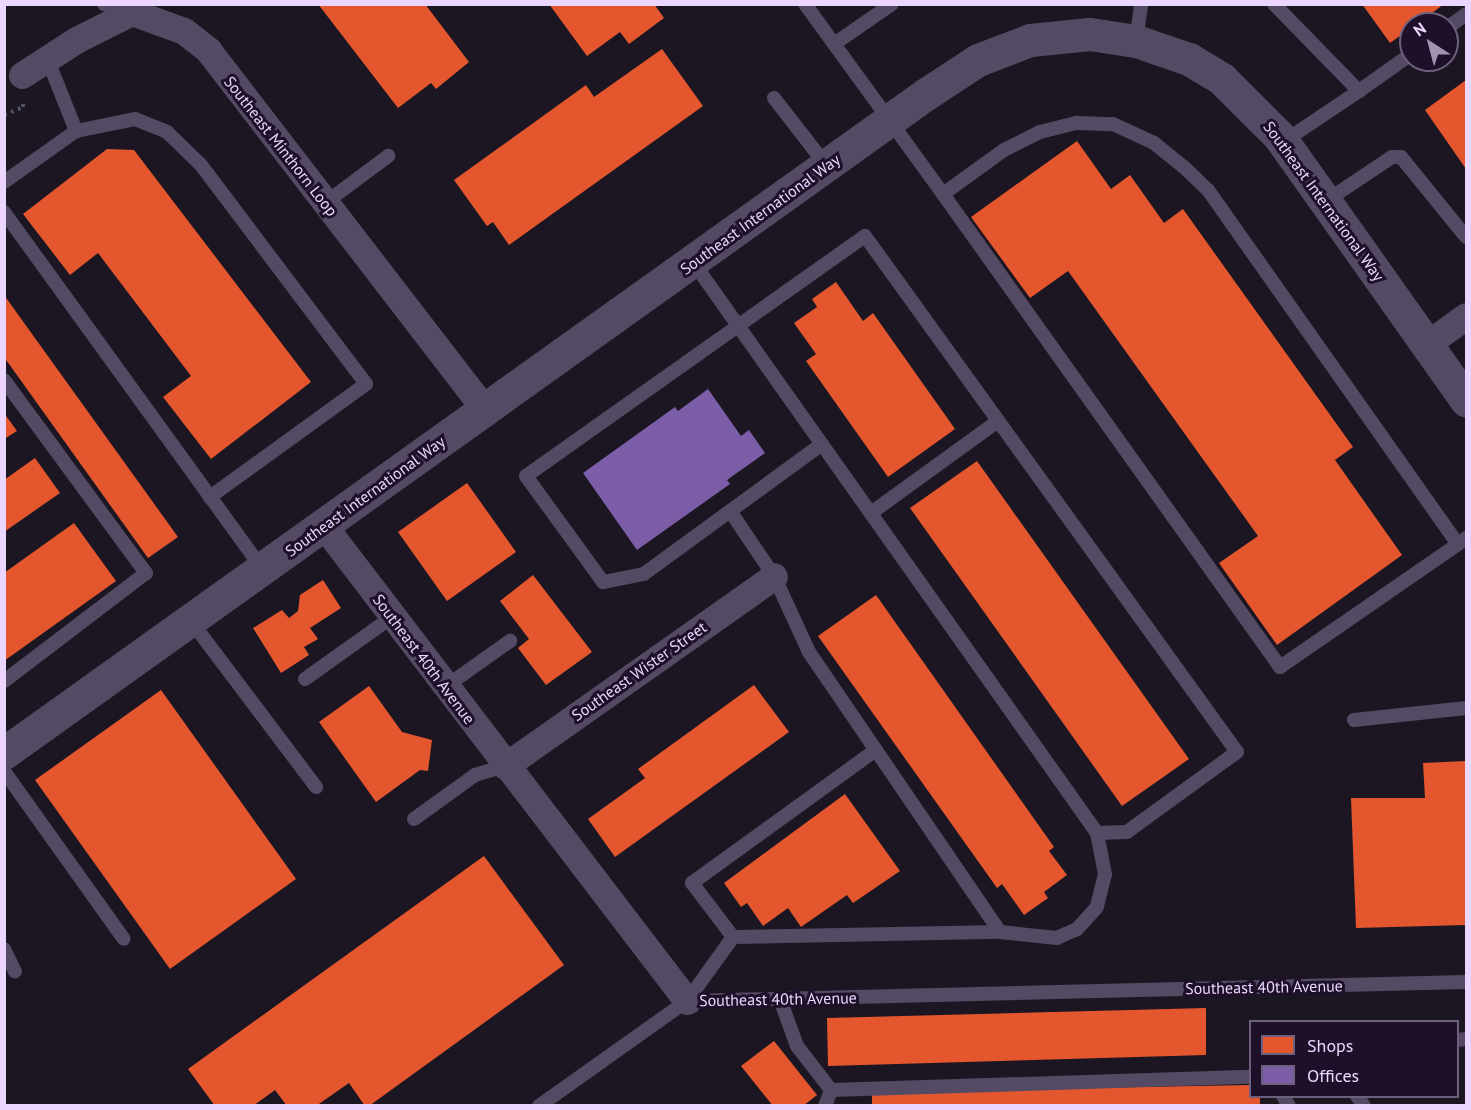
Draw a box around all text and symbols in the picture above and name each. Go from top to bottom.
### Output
north arrow [1399,12,1459,72]
text: N [1409,18,1430,40]
street label: Southeast Minthorn Loop [220,72,342,220]
street label: Southeast International Way [1259,117,1389,285]
street label: Southeast International Way [676,149,844,279]
street label: Southeast International Way [281,431,449,561]
street label: Southeast 40th Avenue [369,590,479,728]
street label: Southeast Wister Street [568,617,710,725]
street label: Southeast 40th Avenue [1185,976,1343,998]
street label: Southeast 40th Avenue [699,988,857,1010]
legend [1249,1020,1459,1098]
text: Shops [1307,1034,1353,1057]
text: Offices [1307,1064,1359,1087]

